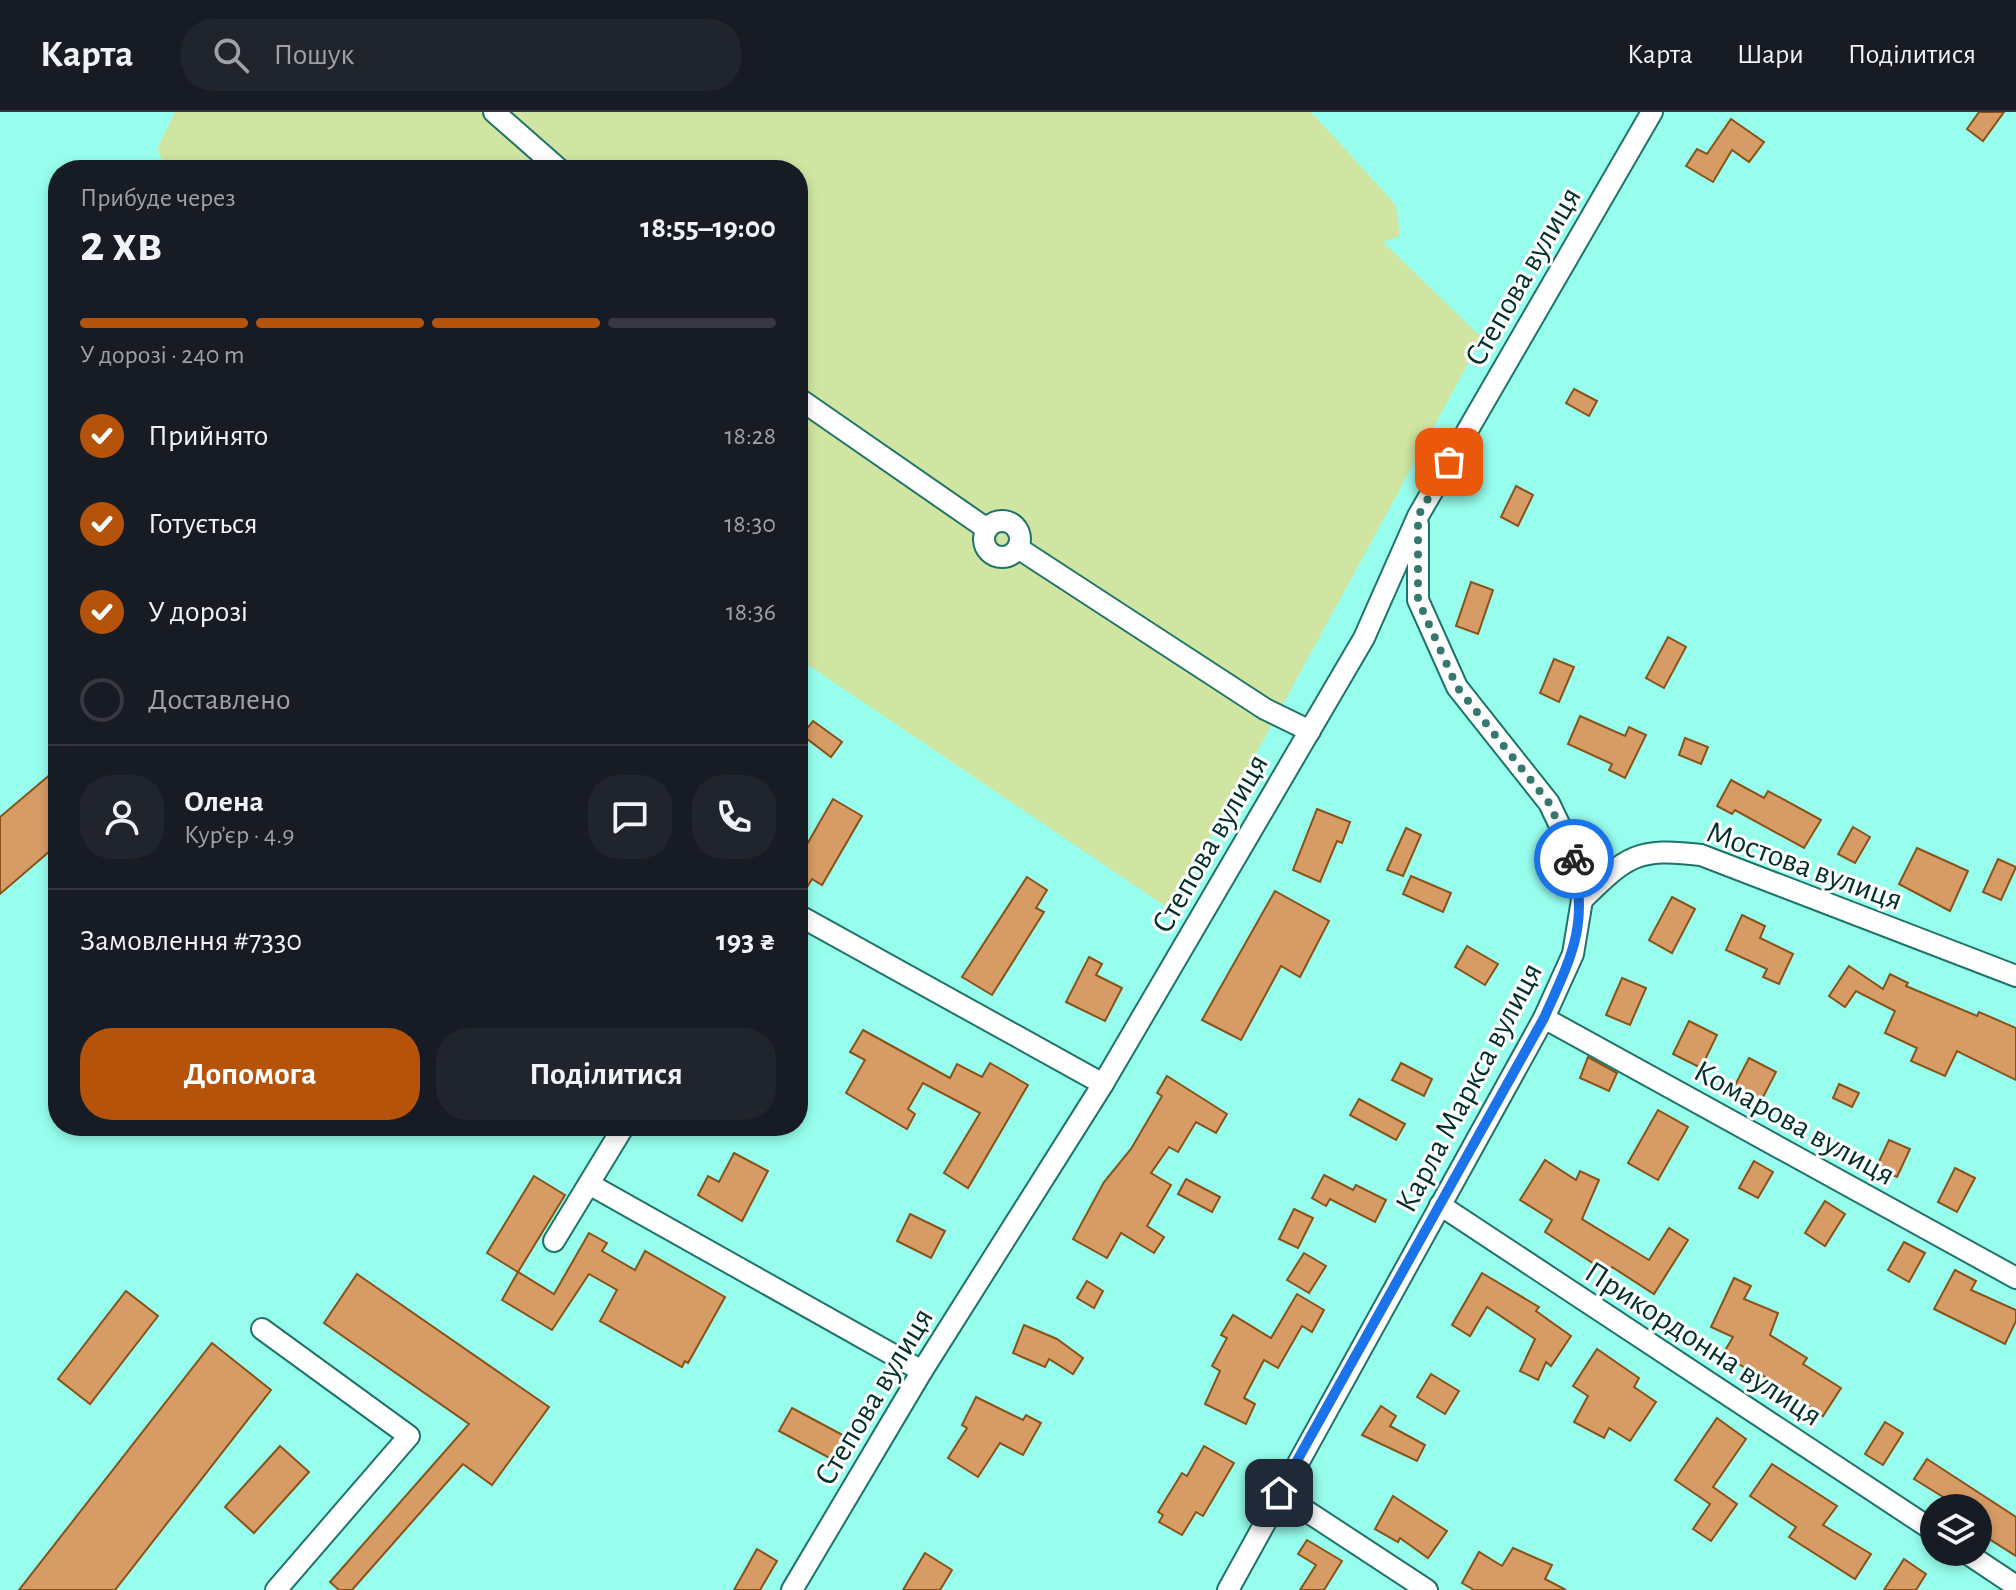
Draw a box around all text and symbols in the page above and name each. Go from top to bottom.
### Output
search box [181,19,741,91]
icon: search [209,33,253,77]
text: Карта [40,36,133,74]
text: Пошук [273,40,354,70]
text: Карта [1627,41,1693,69]
text: Шари [1737,41,1804,69]
text: Поділитися [1848,41,1976,69]
street label: Степова вулиця [1459,182,1587,371]
text: Прибуде через [80,185,236,211]
text: 18:55–19:00 [640,213,776,243]
text: 2 хв [80,218,162,270]
text: У дорозі · 240 m [80,342,244,368]
icon: check [80,414,124,458]
text: Прийнято [148,421,268,451]
text: 18:28 [725,423,776,449]
pin [1415,428,1483,496]
icon: bag [1427,440,1471,484]
icon: check [80,502,124,546]
text: Готується [148,509,258,539]
text: 18:30 [724,511,776,537]
icon: check [80,590,124,634]
text: У дорозі [148,597,248,627]
text: 18:36 [726,599,776,625]
text: Доставлено [148,685,291,715]
street label: Степова вулиця [1146,749,1274,938]
button: person [80,775,164,859]
button: chat [588,775,672,859]
button: phone [692,775,776,859]
text: Олена [184,787,264,817]
street label: Мостова вулиця [1702,816,1907,916]
courier [1534,819,1614,899]
text: Кур’єр · 4.9 [184,822,294,848]
icon: bike [1552,837,1596,881]
text: Замовлення #7330 [80,926,302,956]
text: 193 ₴ [716,926,776,956]
street label: Карла Маркса вулиця [1390,957,1548,1218]
button: Допомога [80,1028,420,1120]
button: Поділитися [436,1028,776,1120]
street label: Комарова вулиця [1689,1054,1900,1191]
street label: Прикордонна вулиця [1579,1255,1828,1432]
street label: Степова вулиця [808,1302,939,1491]
pin [1245,1459,1313,1527]
icon: home [1257,1471,1301,1515]
map controls [1920,1494,1992,1566]
button: layers [1920,1494,1992,1566]

